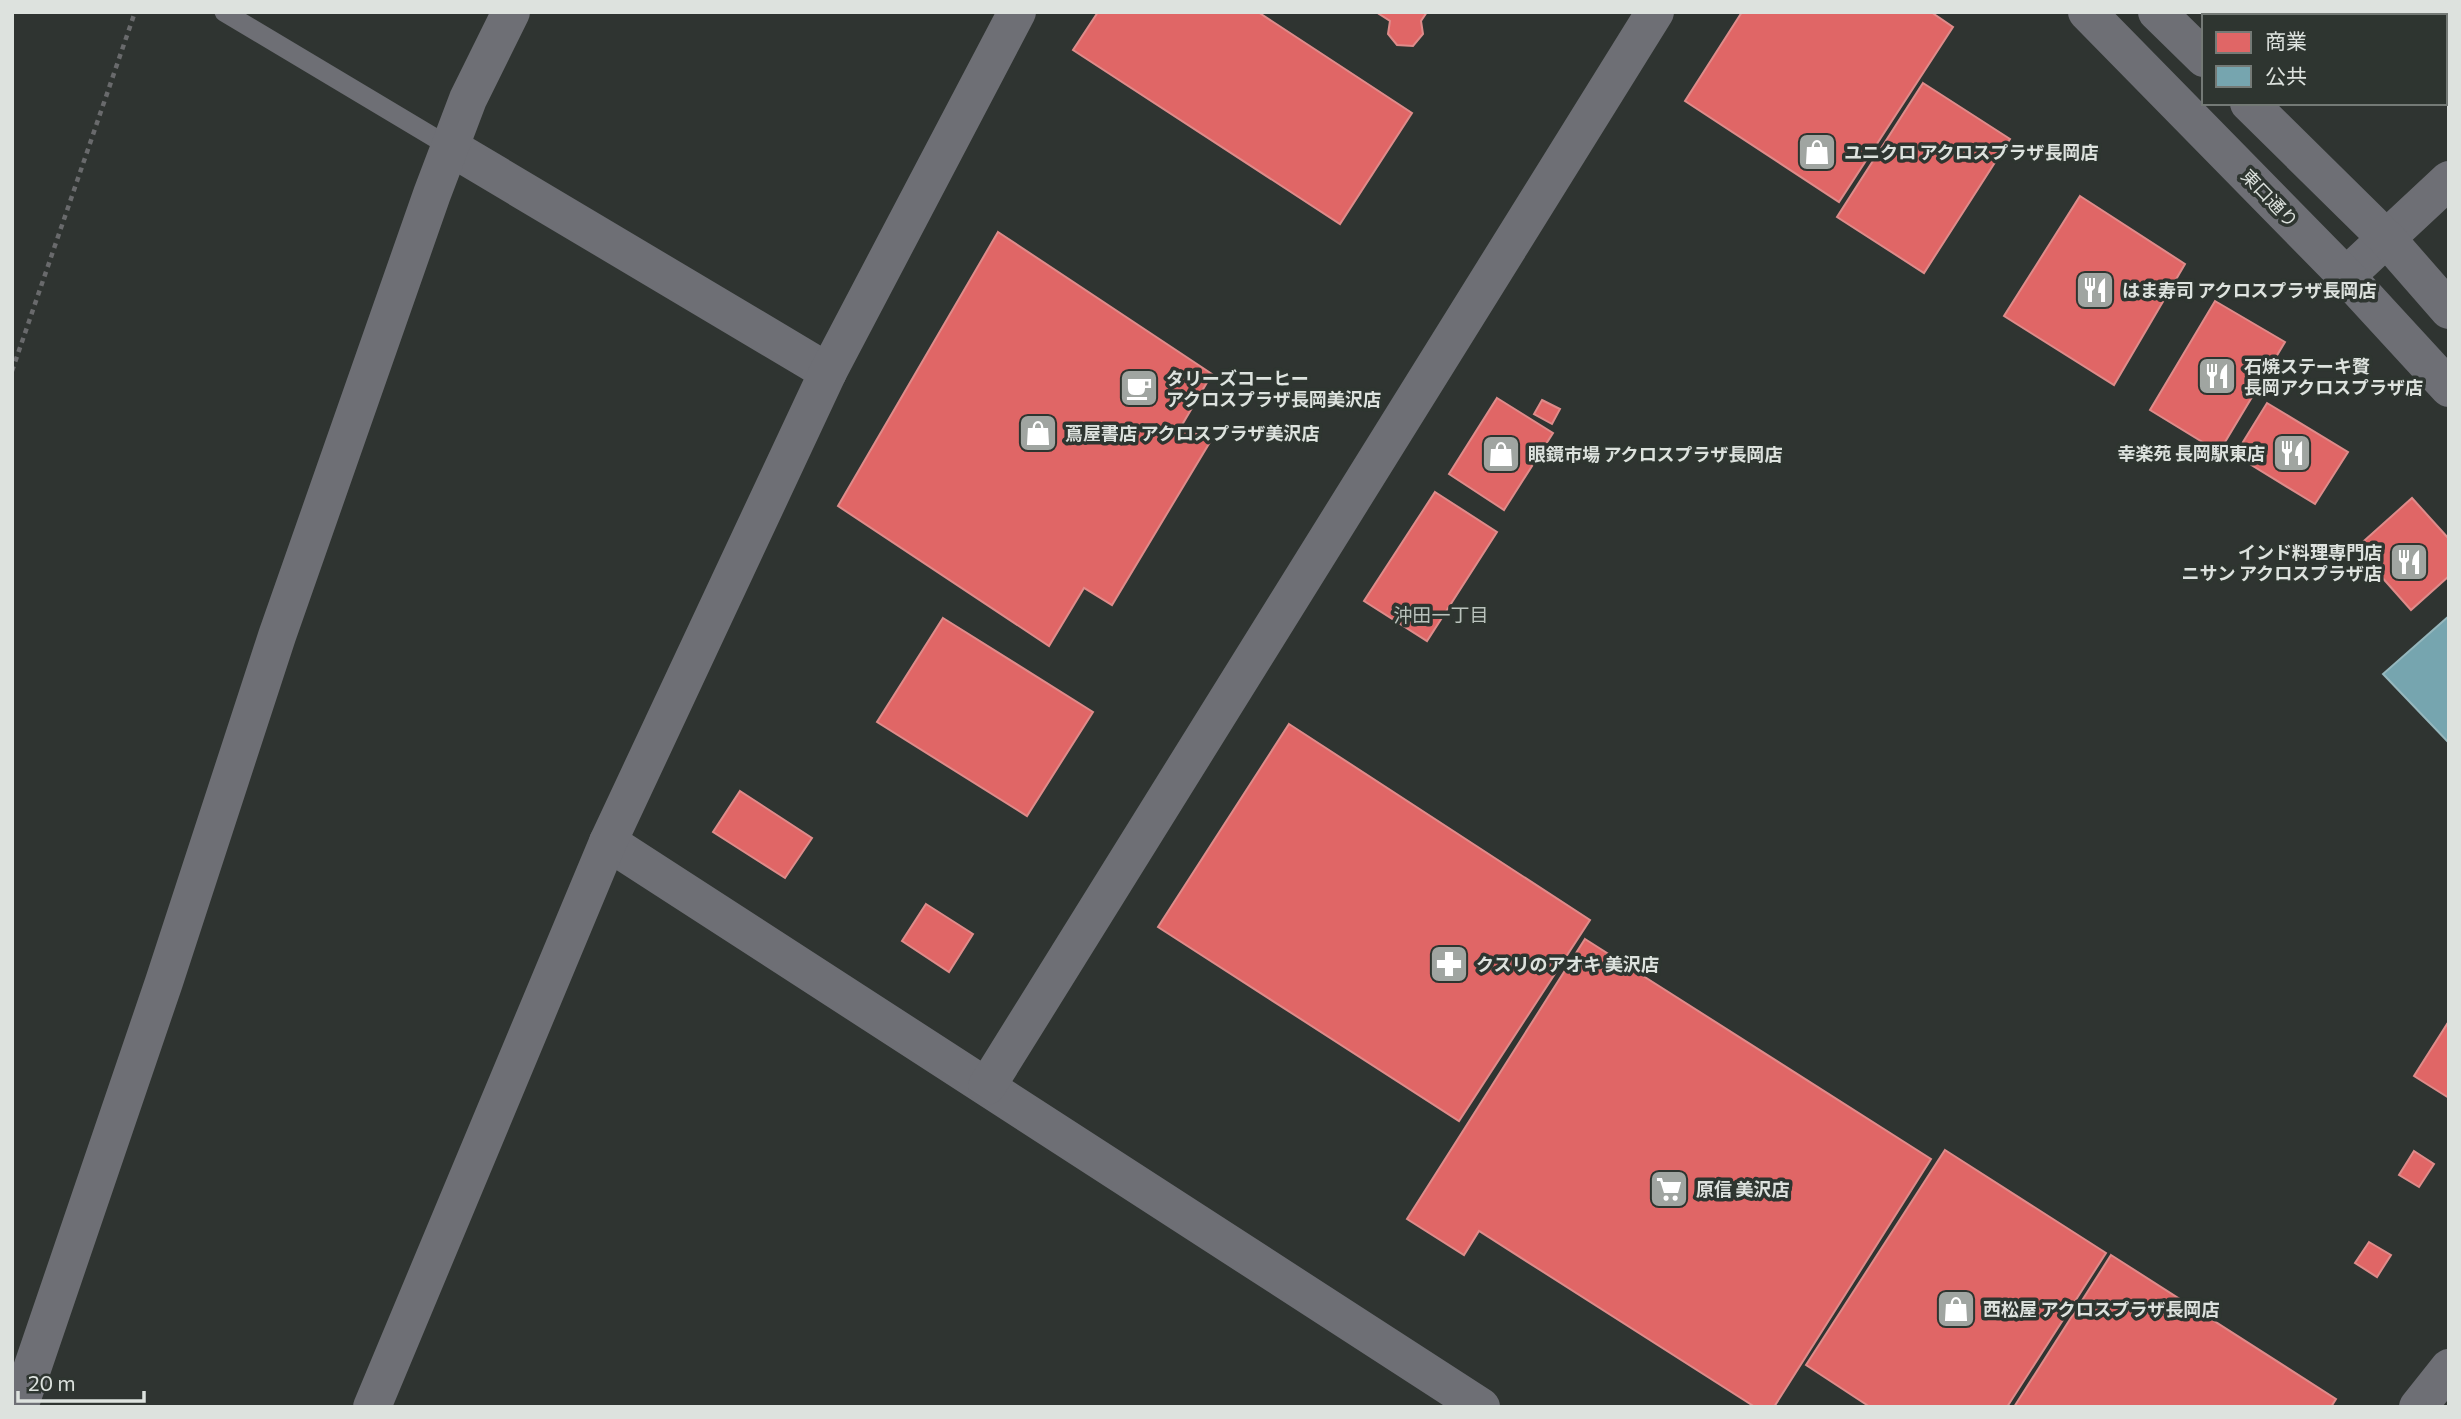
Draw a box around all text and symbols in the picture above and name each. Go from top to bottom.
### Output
legend [2202,14,2447,105]
text: 商業 [2265,28,2307,53]
text: 公共 [2265,63,2307,88]
shop icon: ユニクロ アクロスプラザ長岡店 [1796,131,1838,173]
place label: ユニクロ アクロスプラザ長岡店 [1844,141,2099,163]
street label: 東口通り [2237,164,2303,232]
restaurant icon: はま寿司 アクロスプラザ長岡店 [2074,269,2116,311]
place label: はま寿司 アクロスプラザ長岡店 [2122,279,2377,301]
restaurant icon: 石焼ステーキ贅 長岡アクロスプラザ店 [2196,355,2238,397]
place label: 石焼ステーキ贅 長岡アクロスプラザ店 [2244,355,2423,398]
cafe icon: タリーズコーヒー アクロスプラザ長岡美沢店 [1118,367,1160,409]
place label: タリーズコーヒー アクロスプラザ長岡美沢店 [1166,367,1381,410]
shop icon: 蔦屋書店 アクロスプラザ美沢店 [1017,412,1059,454]
place label: 蔦屋書店 アクロスプラザ美沢店 [1065,422,1320,444]
restaurant icon: 幸楽苑 長岡駅東店 [2271,432,2313,474]
shop icon: 眼鏡市場 アクロスプラザ長岡店 [1480,433,1522,475]
place label: 幸楽苑 長岡駅東店 [2118,442,2265,464]
place label: 眼鏡市場 アクロスプラザ長岡店 [1528,443,1783,465]
place label: インド料理専門店 ニサン アクロスプラザ店 [2181,541,2382,584]
restaurant icon: インド料理専門店 ニサン アクロスプラザ店 [2388,541,2430,583]
district label: 沖田一丁目 [1393,603,1489,626]
pharmacy icon: クスリのアオキ 美沢店 [1428,943,1470,985]
place label: クスリのアオキ 美沢店 [1476,953,1659,975]
supermarket icon: 原信 美沢店 [1648,1168,1690,1210]
place label: 原信 美沢店 [1696,1178,1789,1200]
shop icon: 西松屋 アクロスプラザ長岡店 [1935,1288,1977,1330]
place label: 西松屋 アクロスプラザ長岡店 [1983,1298,2220,1320]
scale bar [18,1360,144,1404]
text: 20 m [28,1370,76,1395]

